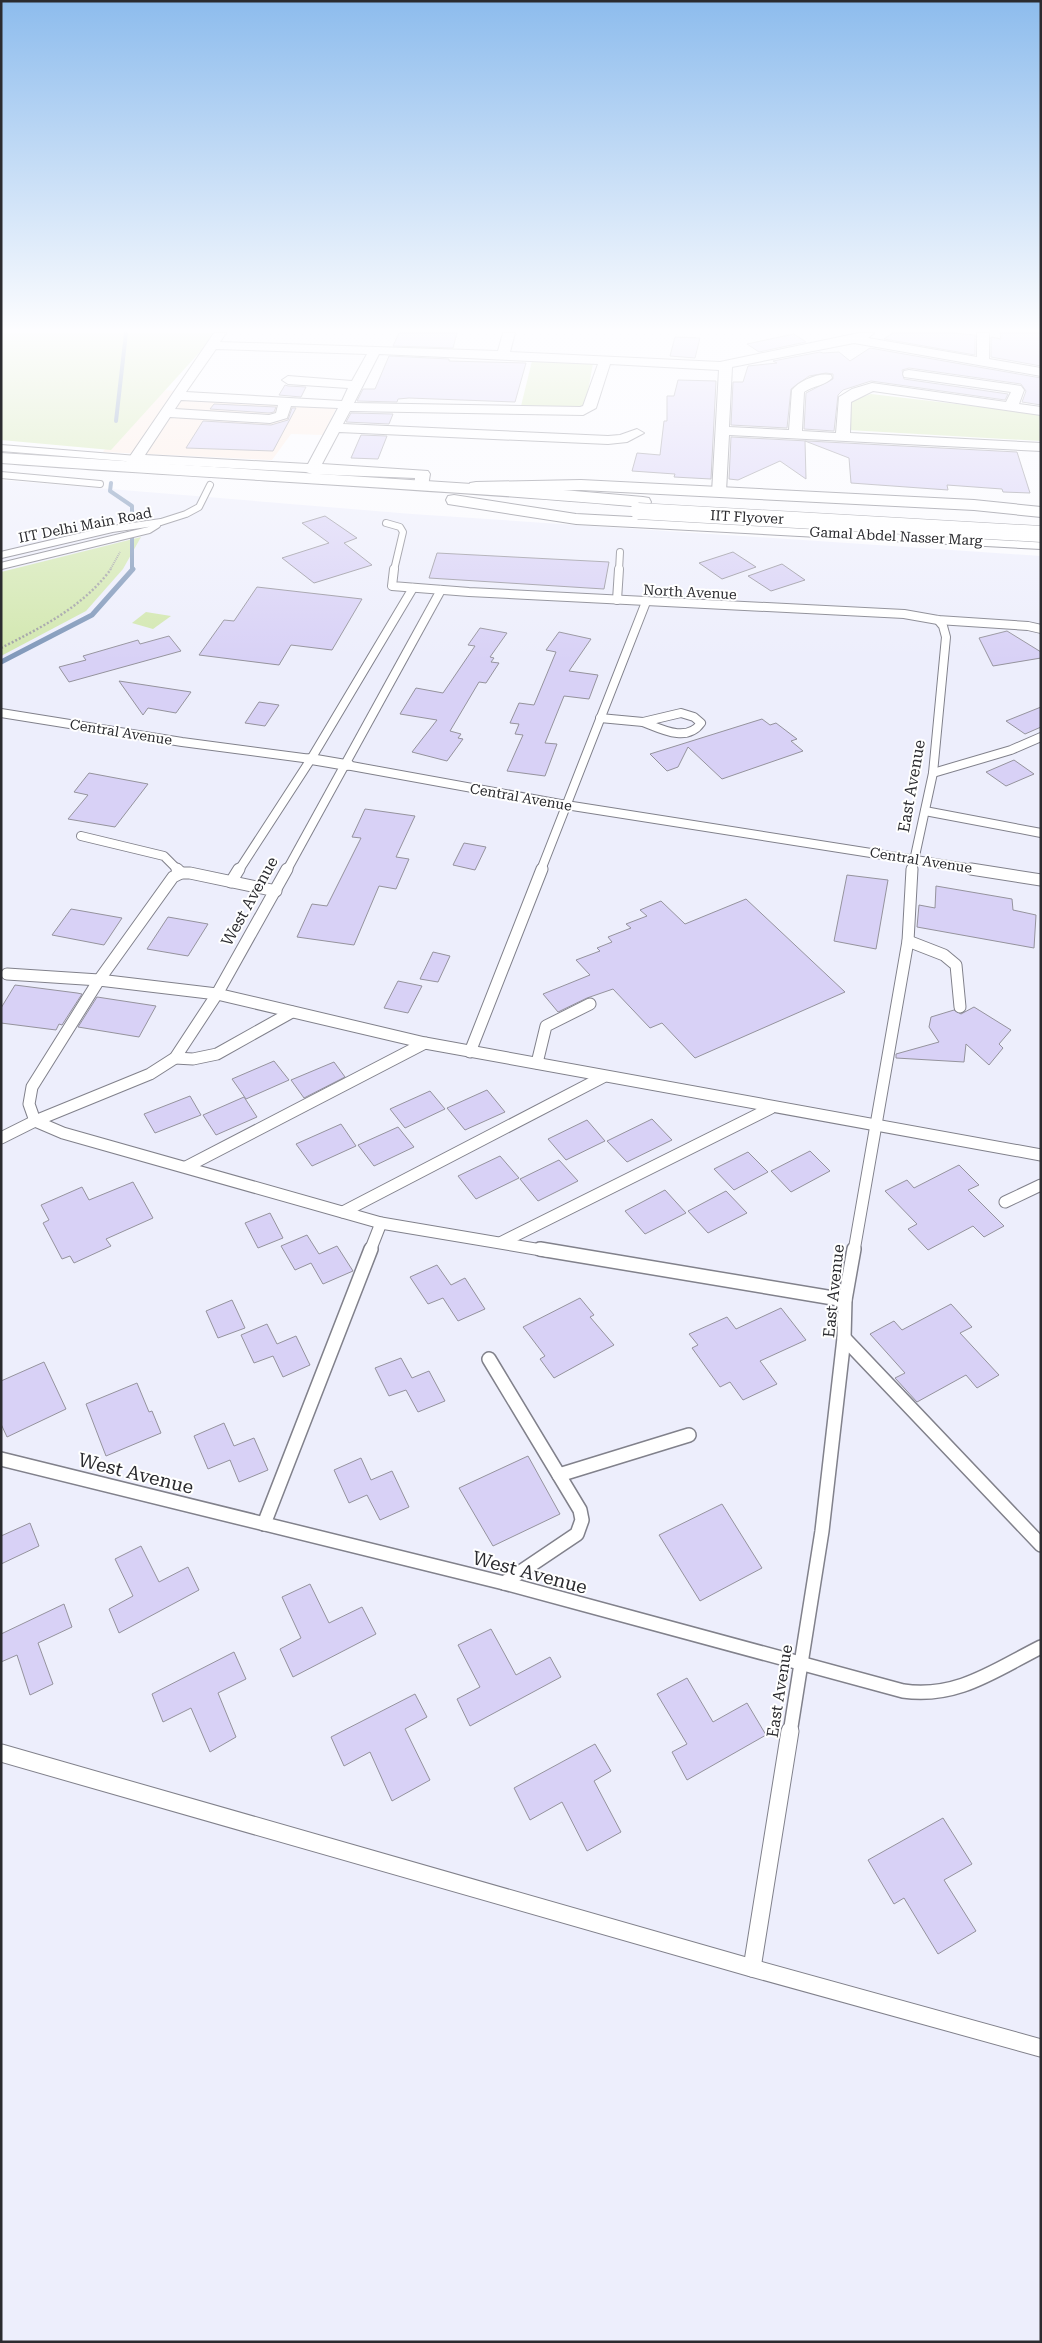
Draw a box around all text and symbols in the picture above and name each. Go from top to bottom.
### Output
street label: IIT Delhi Main Road [17,504,153,546]
street label: IIT Flyover [710,507,784,527]
street label: Gamal Abdel Nasser Marg [809,523,983,549]
street label: North Avenue [643,582,737,602]
street label: Central Avenue [69,716,174,748]
street label: East Avenue [894,738,929,834]
street label: Central Avenue [469,780,574,814]
street label: Central Avenue [869,844,974,876]
street label: West Avenue [217,853,282,949]
street label: East Avenue [819,1243,848,1339]
street label: West Avenue [76,1448,196,1499]
street label: West Avenue [470,1546,590,1599]
street label: East Avenue [763,1643,796,1739]

